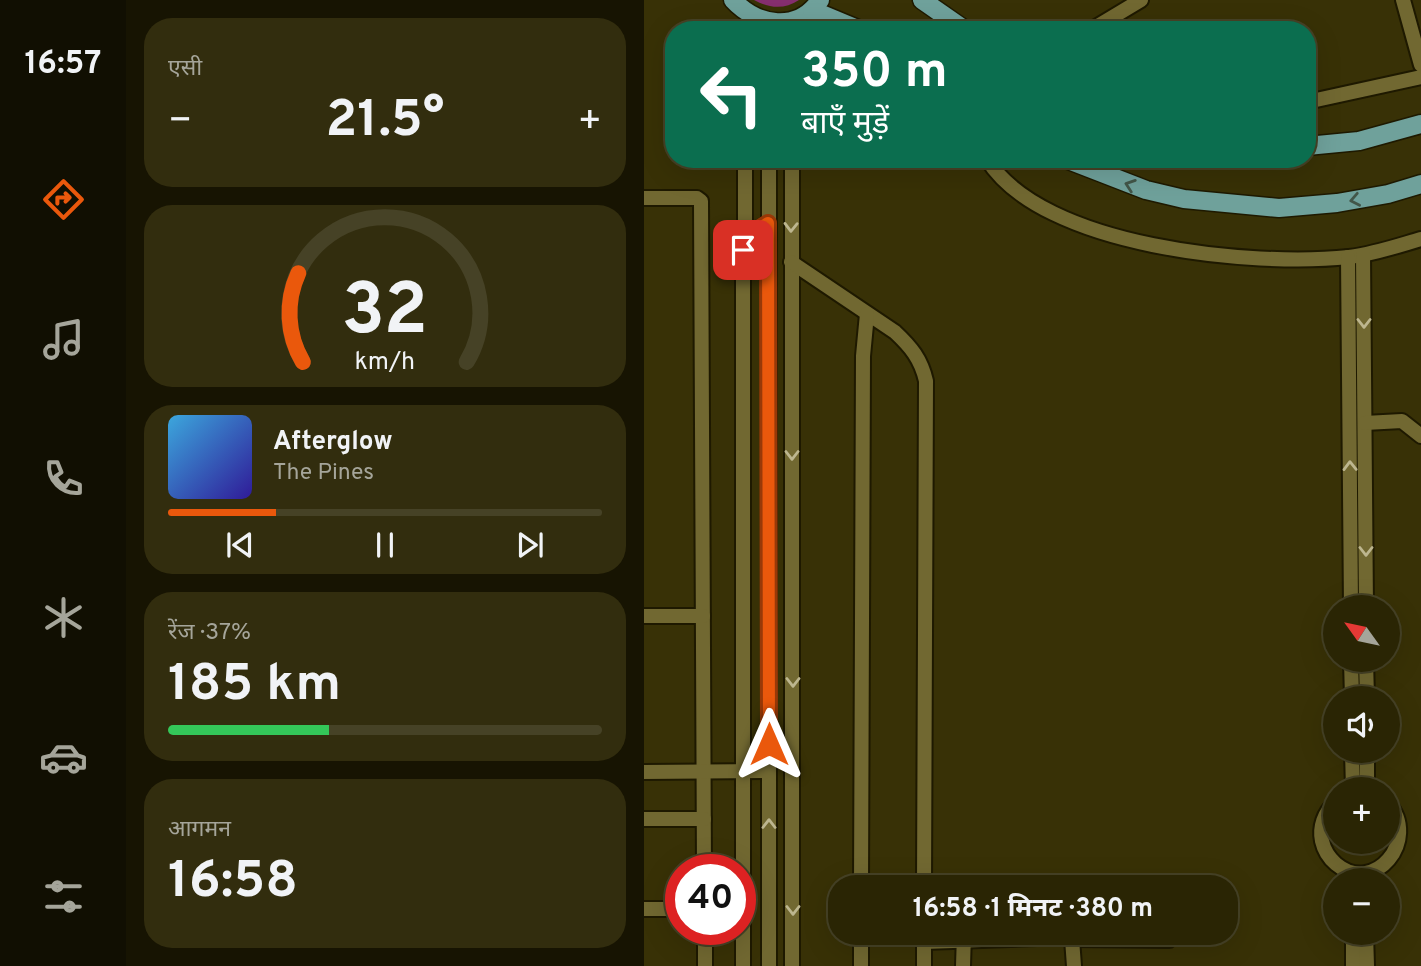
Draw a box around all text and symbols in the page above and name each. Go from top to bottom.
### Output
text: 350 m [801,43,948,105]
text: 16:57 [25,45,101,85]
icon: left [686,49,777,140]
text: एसी [168,55,202,84]
text: 21.5° [326,89,444,155]
text: − [168,98,193,147]
text: + [577,98,602,147]
text: बाएँ मुड़ें [801,105,889,145]
icon: directions [39,175,88,224]
one-way arrow [1124,179,1137,193]
one-way arrow [1349,192,1361,207]
pin [713,220,773,280]
one-way arrow [783,223,799,233]
icon: arrive [724,231,762,269]
text: 32 [342,268,428,360]
icon: music [39,315,88,364]
one-way arrow [1356,318,1372,329]
text: km/h [355,347,415,379]
text: Afterglow [273,426,393,459]
one-way arrow [784,450,800,461]
icon: phone [39,454,88,503]
text: The Pines [273,459,374,488]
one-way arrow [1342,460,1358,470]
icon: previous [221,526,259,564]
icon: pause [366,526,404,564]
icon: next [511,526,549,564]
one-way arrow [1358,546,1374,556]
icon: climate [39,593,88,642]
north arrow [1323,595,1400,672]
map controls [1323,595,1400,945]
text: रेंज · 37% [168,619,251,648]
text: 185 km [168,653,341,719]
one-way arrow [785,678,801,688]
button: sound [1323,686,1400,763]
position arrow [732,707,806,781]
icon: car [39,733,88,782]
button: + [1323,777,1400,854]
text: आगमन [168,816,231,845]
one-way arrow [761,819,777,829]
text: 16:58 [168,850,298,916]
speed limit sign: 40 [665,854,756,945]
button: − [1323,868,1400,945]
icon: filters [39,872,88,921]
text: 16:58 · 1 मिनट · 380 m [913,893,1153,926]
one-way arrow [785,905,801,916]

